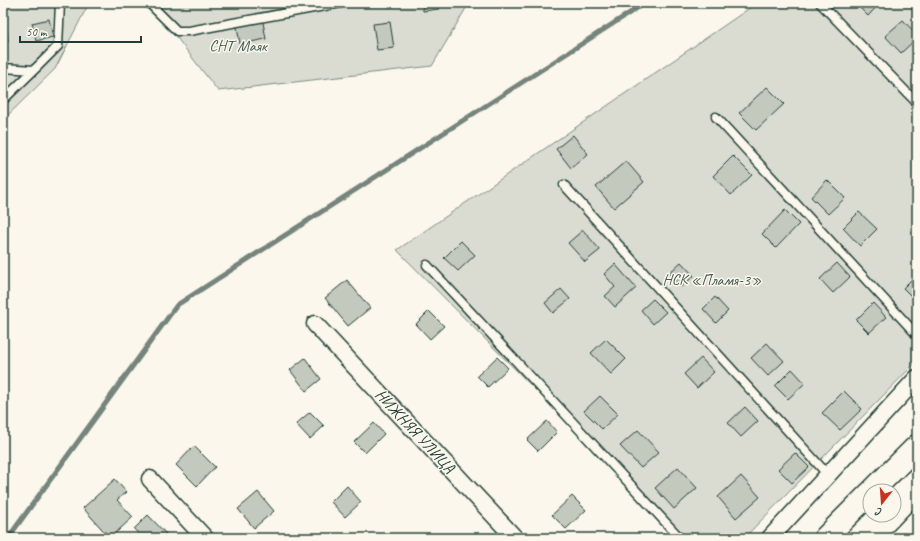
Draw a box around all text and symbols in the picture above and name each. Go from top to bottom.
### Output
scale bar [20,18,141,44]
text: 50 m [26,24,48,40]
park label: СНТ Маяк [209,36,269,56]
park label: НСК «Пламя-3» [662,270,762,290]
street label: НИЖНЯЯ УЛИЦА [371,385,460,478]
north arrow [862,483,902,523]
text: С [873,505,884,520]

